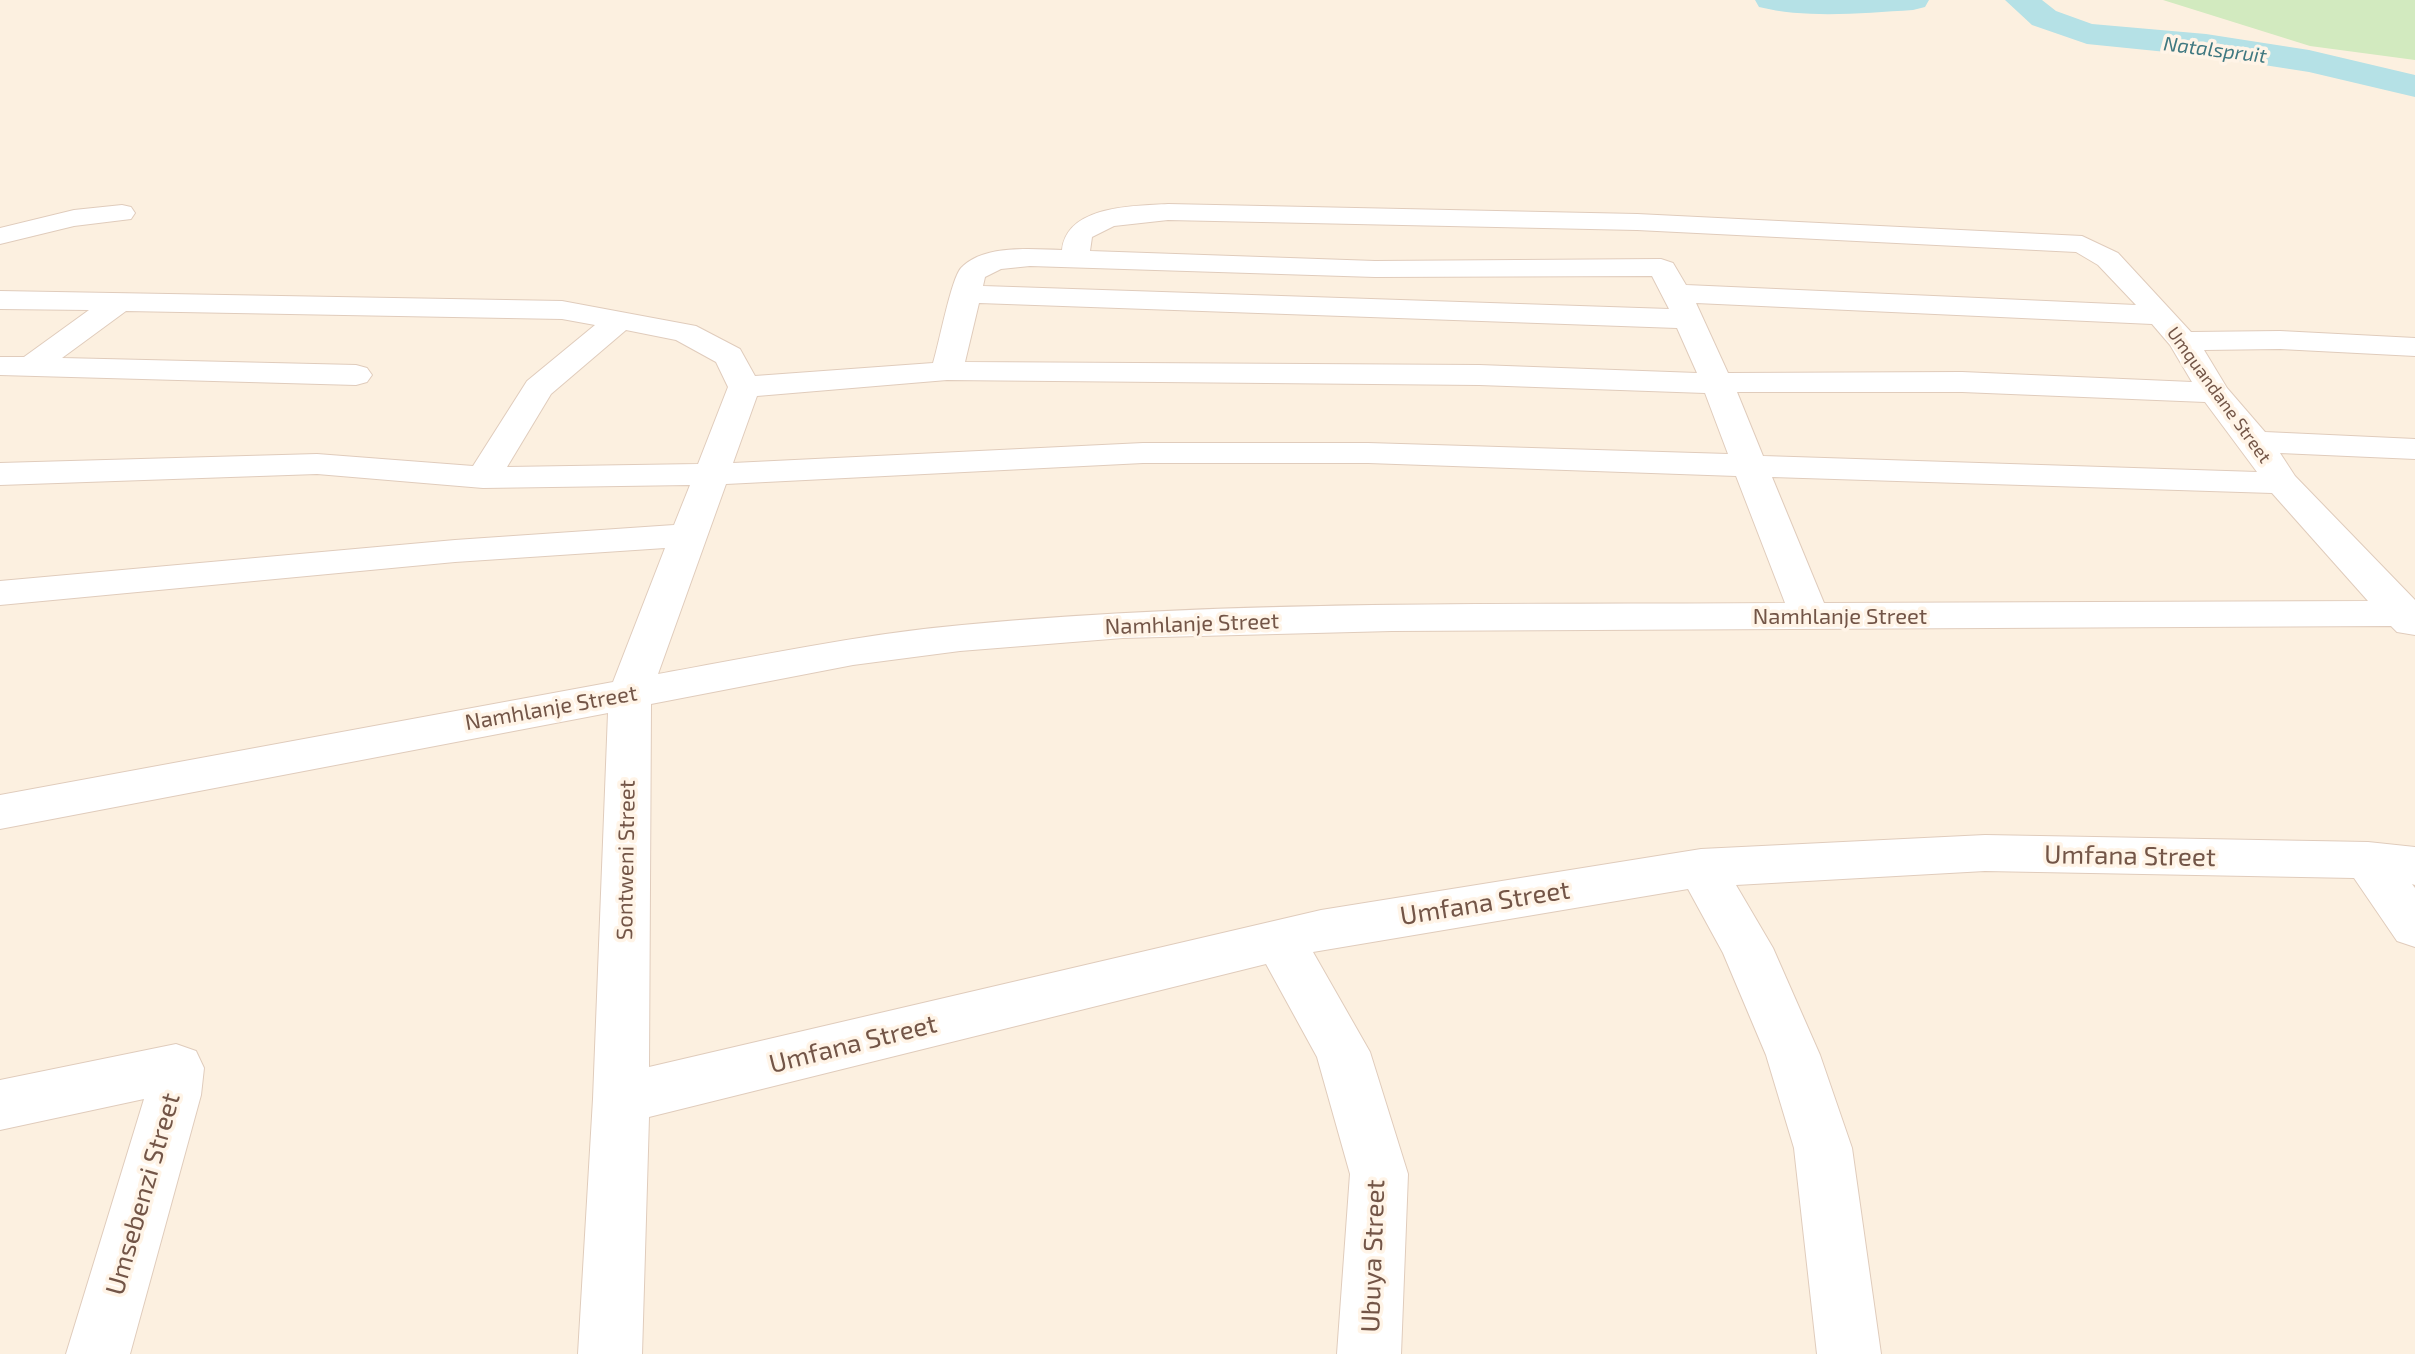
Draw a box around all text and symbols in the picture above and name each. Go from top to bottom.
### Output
water label: Natalspruit [2162,32,2268,68]
street label: Umquandane Street [2162,323,2276,467]
street label: Namhlanje Street [1753,604,1927,630]
street label: Namhlanje Street [1104,608,1280,640]
street label: Namhlanje Street [463,680,639,736]
street label: Sontweni Street [611,780,641,940]
street label: Umfana Street [2044,839,2216,873]
street label: Umfana Street [1398,874,1572,932]
street label: Umfana Street [766,1008,940,1080]
street label: Umsebenzi Street [99,1089,187,1299]
street label: Ubuya Street [1355,1179,1391,1333]

